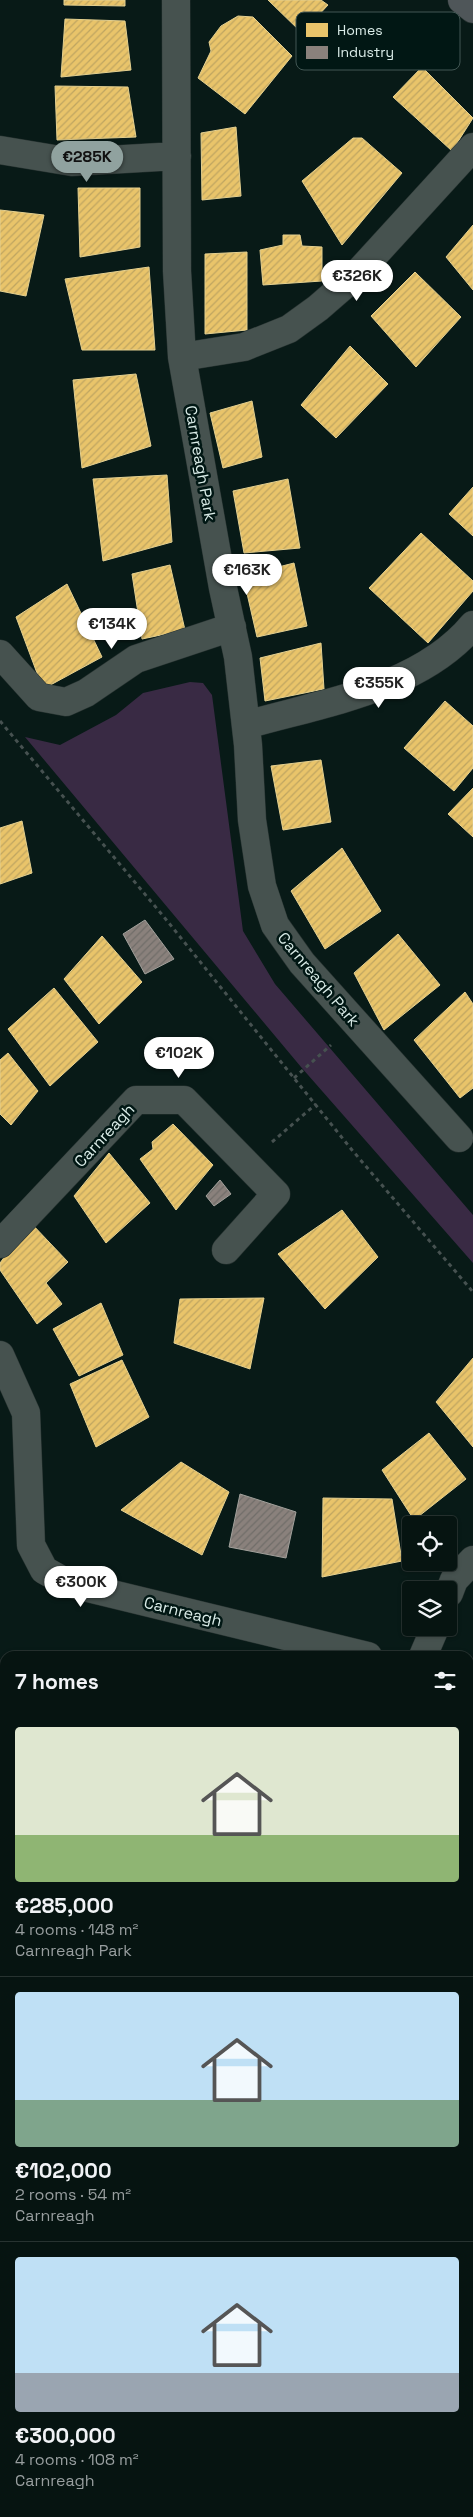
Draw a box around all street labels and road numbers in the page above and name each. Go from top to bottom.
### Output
street label: Carnreagh Park [180,404,221,523]
street label: Carnreagh Park [273,928,365,1031]
street label: Carnreagh [70,1099,139,1172]
street label: Carnreagh [142,1592,224,1631]

